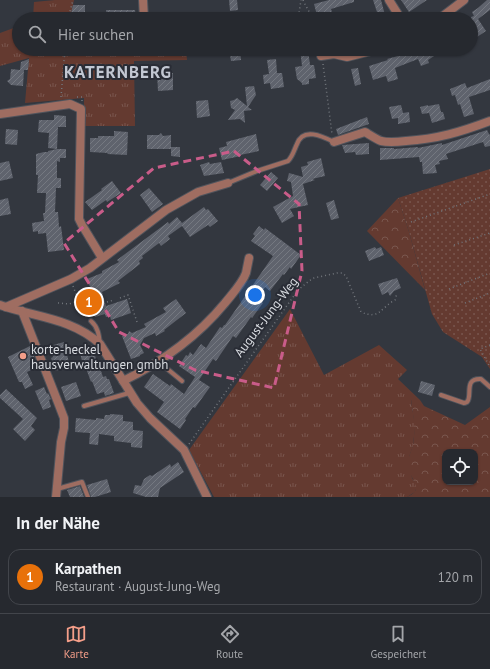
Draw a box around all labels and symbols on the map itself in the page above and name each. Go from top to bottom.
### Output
district label: KATERNBERG [64,61,172,83]
street label: August-Jung-Weg [230,274,302,360]
your location [245,285,265,305]
pin: 1 [76,287,102,317]
place label: korte-heckel hausverwaltungen gmbh [31,341,168,373]
marker: korte-heckel hausverwaltungen gmbh [18,351,28,361]

